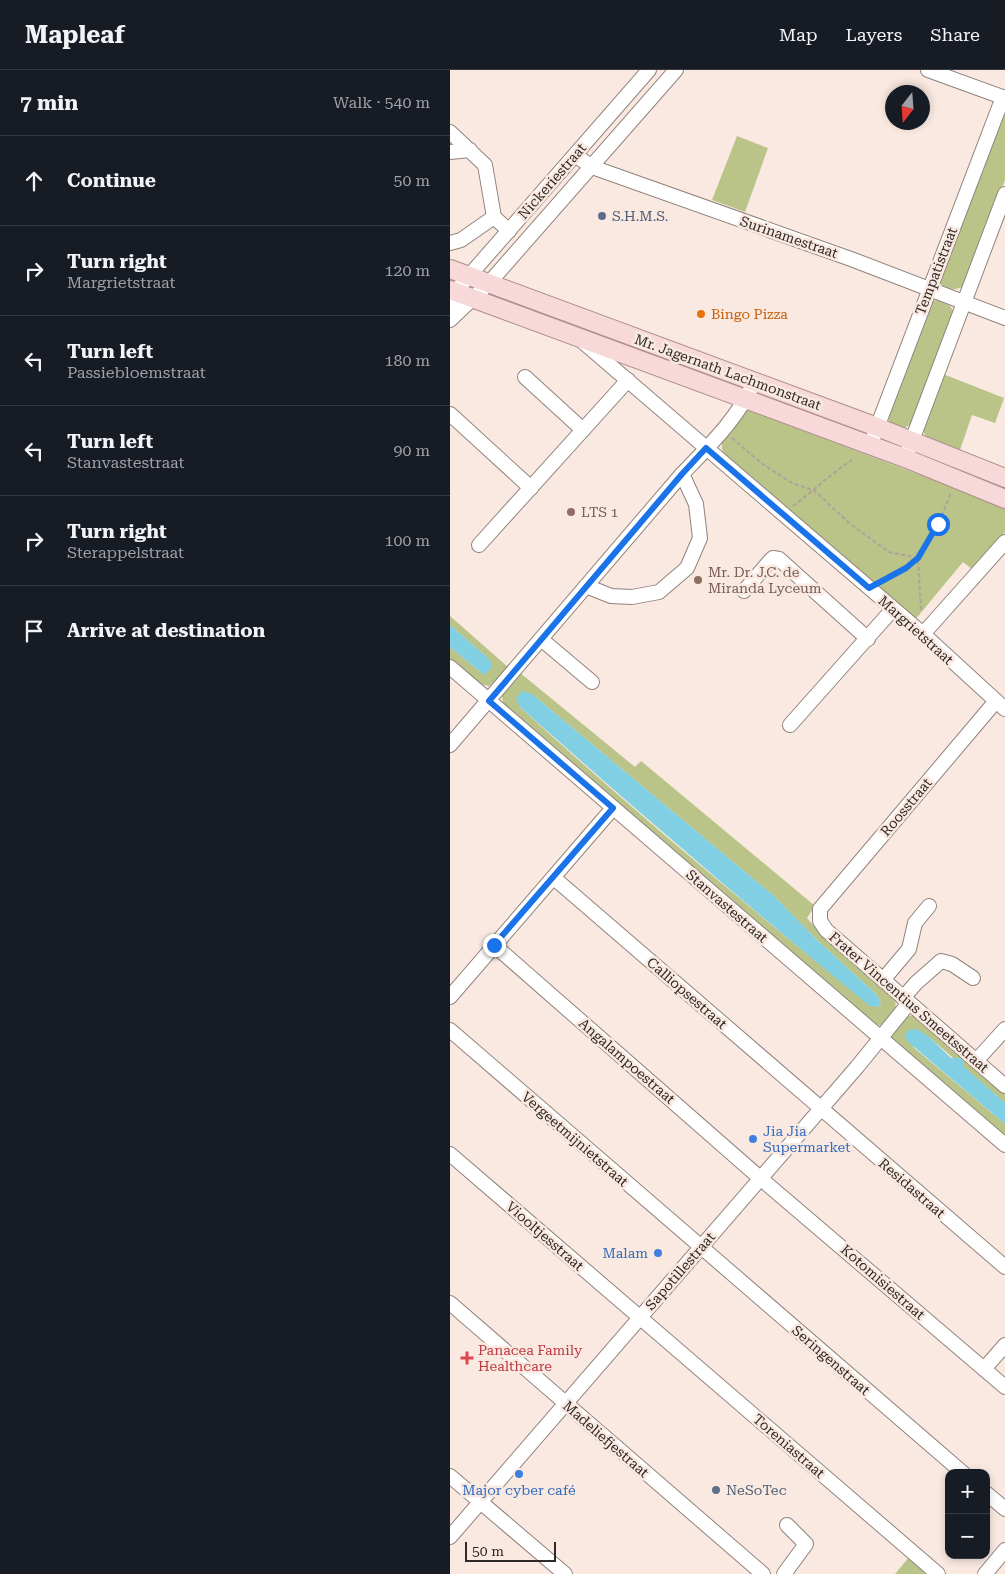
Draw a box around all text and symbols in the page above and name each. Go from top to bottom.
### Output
text: Mapleaf [25,21,125,49]
text: Map [779,24,818,45]
text: Layers [846,24,902,45]
text: Share [930,24,980,45]
north arrow [885,85,930,130]
text: 7 min [20,91,78,115]
text: Walk · 540 m [333,93,430,112]
street label: Nickeriestraat [515,140,589,222]
icon: ahead [20,167,48,195]
text: Continue [67,169,156,192]
text: 50 m [393,171,430,190]
place label: S.H.M.S. [612,208,668,224]
marker: S.H.M.S. [596,210,608,222]
street label: Surinamestraat [738,213,840,261]
street label: Tempatistraat [912,225,960,317]
text: Turn right [67,250,167,273]
icon: right [20,257,48,285]
text: 120 m [384,261,430,280]
text: Margrietstraat [67,273,176,292]
place label: Bingo Pizza [711,306,788,322]
marker: Bingo Pizza [695,308,707,320]
street label: Mr. Jagernath Lachmonstraat [633,331,823,413]
text: Turn left [67,340,153,363]
icon: left [20,347,48,375]
text: 180 m [384,351,430,370]
text: Passiebloemstraat [67,363,206,382]
text: Turn left [67,430,153,453]
icon: left [20,437,48,465]
text: 90 m [393,441,430,460]
text: Stanvastestraat [67,453,184,472]
place label: LTS 1 [581,504,618,520]
marker: LTS 1 [565,506,577,518]
route start [927,513,950,536]
text: Turn right [67,520,167,543]
icon: right [20,527,48,555]
text: 100 m [384,531,430,550]
text: Sterappelstraat [67,543,184,562]
place label: Mr. Dr. J.C. de Miranda Lyceum [708,564,822,596]
marker: Mr. Dr. J.C. de Miranda Lyceum [692,574,704,586]
street label: Margrietstraat [875,592,957,668]
icon: arrive [20,617,48,645]
text: Arrive at destination [67,619,265,642]
street label: Roosstraat [877,775,935,839]
street label: Stanvastestraat [683,866,771,946]
street label: Frater Vincentius Smeetsstraat [826,928,992,1076]
route end [483,934,506,957]
street label: Calliopsestraat [644,954,730,1032]
street label: Angalampoestraat [576,1015,678,1107]
street label: Vergeetmijnietstraat [518,1088,632,1190]
place label: Jia Jia Supermarket [763,1123,851,1155]
marker: Jia Jia Supermarket [747,1133,759,1145]
street label: Residastraat [876,1155,948,1221]
street label: Viooltjesstraat [503,1198,587,1274]
street label: Sapotillestraat [642,1229,718,1313]
street label: Kotomisiestraat [838,1241,928,1323]
place label: Malam [603,1245,648,1261]
marker: Malam [652,1247,664,1259]
street label: Seringenstraat [789,1322,873,1398]
place label: Panacea Family Healthcare [478,1342,583,1374]
marker: Panacea Family Healthcare [460,1351,474,1365]
street label: Madeliefjestraat [560,1397,652,1481]
street label: Toreniastraat [750,1411,828,1481]
marker: Major cyber café [513,1468,525,1480]
map controls [945,1469,990,1559]
button: + [945,1469,990,1514]
place label: Major cyber café [462,1482,576,1498]
place label: NeSoTec [726,1482,787,1498]
marker: NeSoTec [710,1484,722,1496]
button: − [945,1514,990,1559]
scale bar [465,1539,556,1562]
text: 50 m [472,1543,504,1559]

